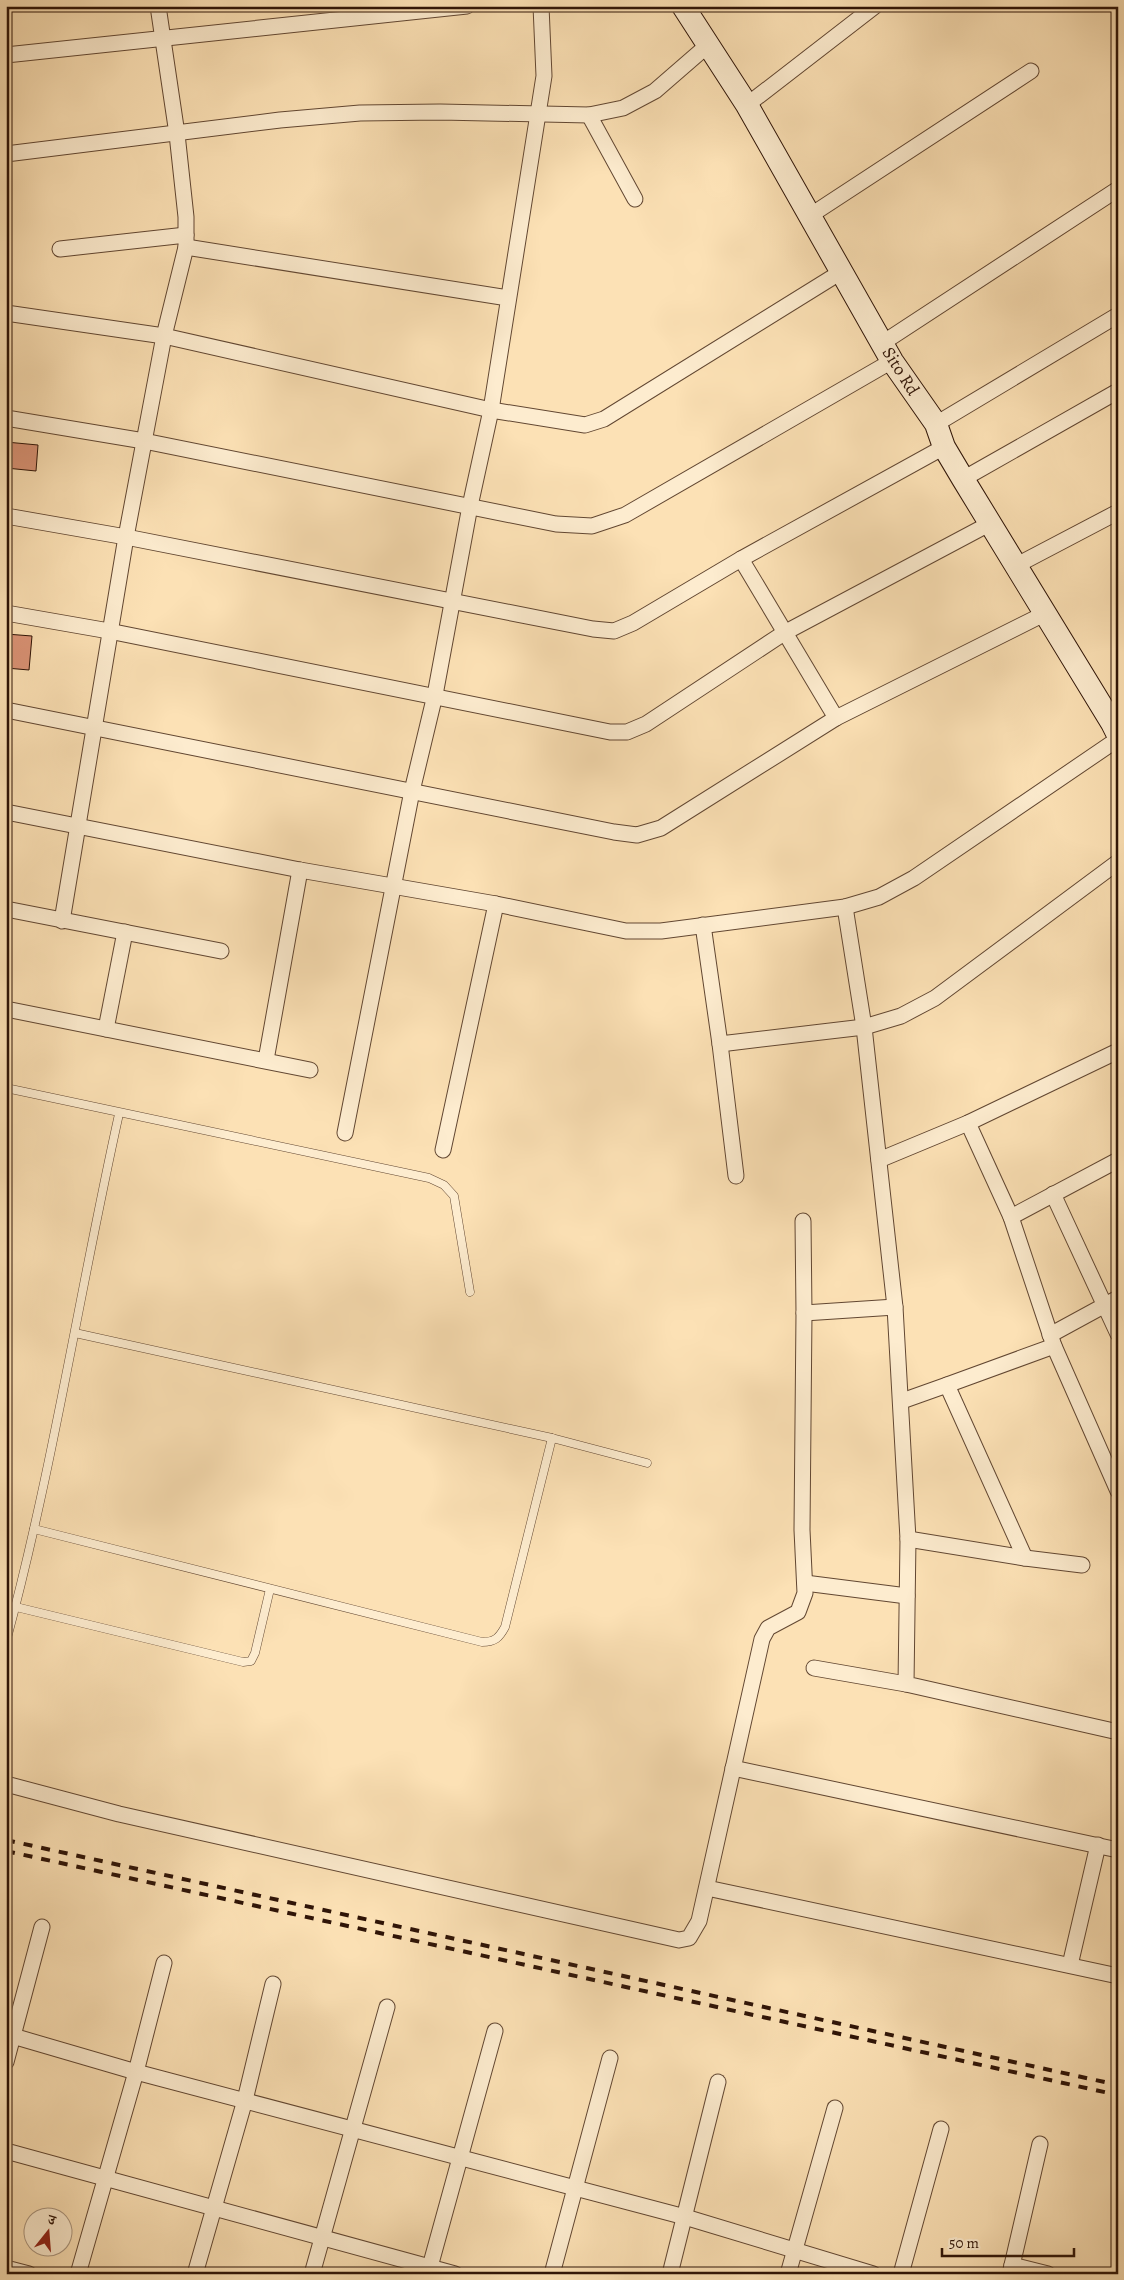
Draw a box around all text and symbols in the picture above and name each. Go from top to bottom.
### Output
street label: Sito Rd [877,342,925,400]
north arrow [22,2208,72,2258]
text: उ [45,2210,59,2230]
scale bar [942,2225,1074,2257]
text: 50 m [949,2233,979,2253]

